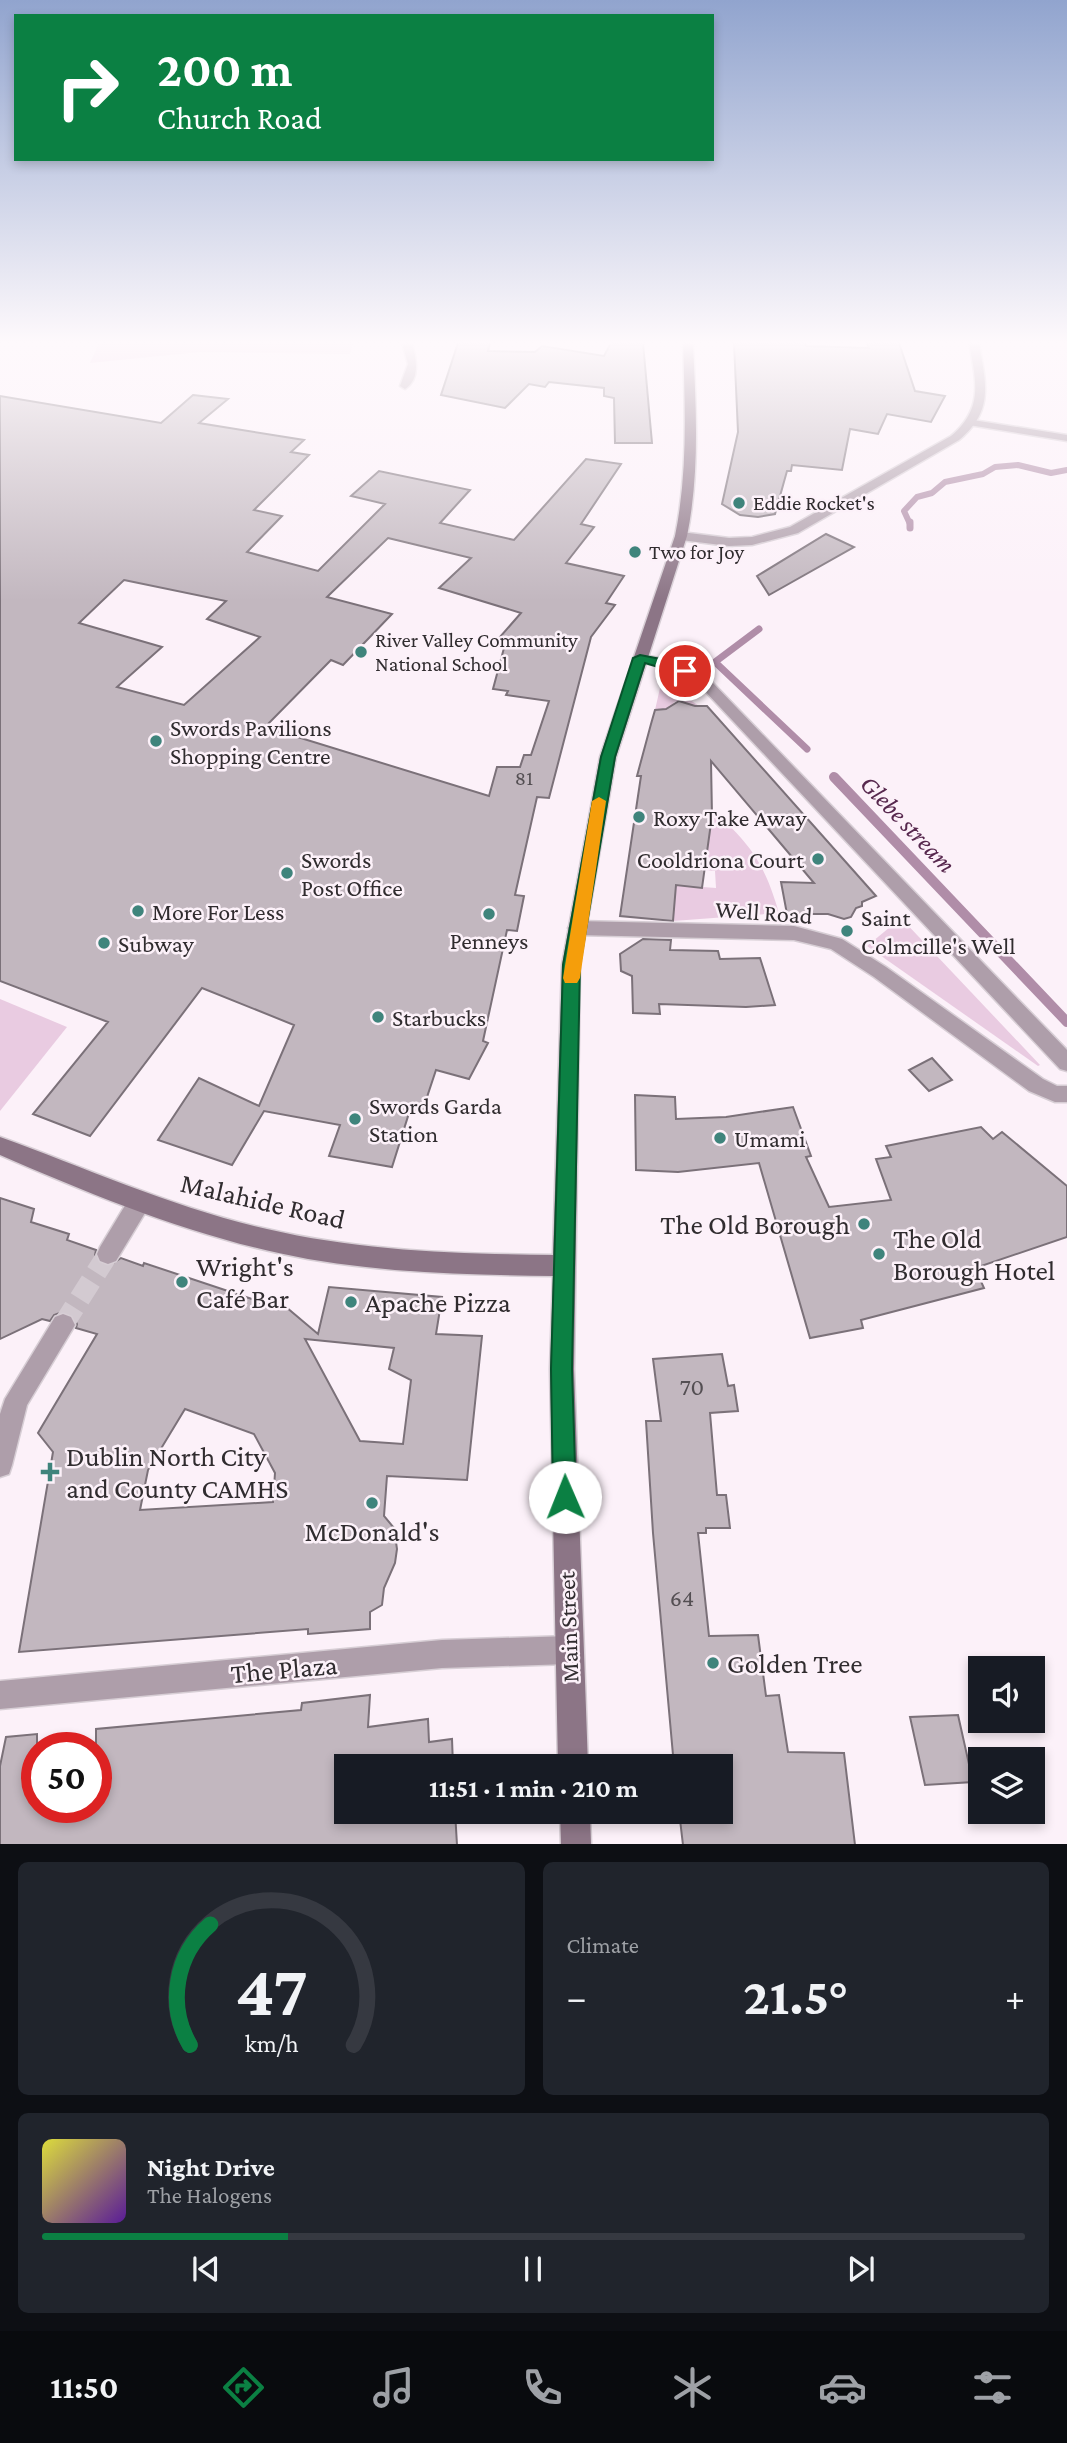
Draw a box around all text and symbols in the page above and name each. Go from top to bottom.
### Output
icon: right [42,42,133,133]
text: 200 m [157,42,292,97]
text: Church Road [157,100,322,136]
place label: Eddie Rocket's [753,491,875,515]
marker: Eddie Rocket's [731,495,747,511]
place label: Two for Joy [649,540,745,564]
marker: Two for Joy [627,544,643,560]
place label: River Valley Community National School [375,628,578,676]
pin [655,641,715,701]
marker: River Valley Community National School [353,644,369,660]
icon: arrive [666,652,704,690]
place label: Swords Pavilions Shopping Centre [170,714,332,769]
marker: Swords Pavilions Shopping Centre [148,733,164,749]
house number: 81 [515,766,533,790]
water label: Glebe stream [854,769,962,879]
place label: Roxy Take Away [653,804,807,831]
marker: Roxy Take Away [631,809,647,825]
place label: Swords Post Office [301,846,403,901]
place label: Cooldriona Court [637,846,805,873]
marker: Cooldriona Court [810,851,826,867]
marker: Swords Post Office [279,865,295,881]
street label: Well Road [715,895,814,929]
place label: More For Less [152,898,285,925]
marker: More For Less [130,903,146,919]
place label: Saint Colmcille's Well [861,904,1016,959]
marker: Penneys [481,906,497,922]
marker: Saint Colmcille's Well [839,923,855,939]
place label: Penneys [450,927,528,954]
place label: Subway [118,930,195,957]
marker: Subway [96,935,112,951]
place label: Starbucks [392,1004,486,1031]
marker: Starbucks [370,1009,386,1025]
place label: Swords Garda Station [369,1092,502,1147]
marker: Swords Garda Station [347,1111,363,1127]
place label: Umami [734,1125,806,1152]
marker: Umami [712,1130,728,1146]
street label: Malahide Road [178,1167,349,1235]
place label: The Old Borough [660,1209,850,1240]
marker: The Old Borough [856,1216,872,1232]
place label: The Old Borough Hotel [893,1223,1055,1286]
marker: The Old Borough Hotel [871,1246,887,1262]
place label: Wright's Café Bar [196,1251,294,1314]
marker: Wright's Café Bar [174,1274,190,1290]
place label: Apache Pizza [365,1287,511,1318]
marker: Apache Pizza [343,1294,359,1310]
house number: 70 [680,1373,704,1400]
place label: Dublin North City and County CAMHS [66,1441,288,1504]
position arrow [528,1460,602,1534]
marker: Dublin North City and County CAMHS [40,1462,60,1482]
marker: McDonald's [364,1495,380,1511]
place label: McDonald's [305,1516,439,1547]
street label: Main Street [553,1570,583,1683]
house number: 64 [670,1584,694,1611]
place label: Golden Tree [727,1648,863,1679]
street label: The Plaza [229,1649,339,1689]
marker: Golden Tree [705,1655,721,1671]
map controls [968,1656,1045,1824]
button: sound [968,1656,1045,1733]
speed limit sign: 50 [21,1732,112,1823]
button: layers [968,1747,1045,1824]
text: 11:51 · 1 min · 210 m [429,1774,638,1803]
text: Climate [567,1932,639,1958]
text: 47 [235,1950,308,2031]
text: 21.5° [743,1967,848,2025]
text: − [567,1976,587,2018]
text: + [1005,1976,1025,2018]
text: km/h [244,2029,298,2056]
text: Night Drive [147,2153,275,2182]
text: The Halogens [147,2182,272,2208]
icon: previous [187,2250,225,2288]
icon: pause [514,2250,552,2288]
icon: next [842,2250,880,2288]
icon: directions [219,2363,268,2412]
icon: music [369,2363,418,2412]
icon: phone [518,2363,567,2412]
icon: climate [668,2363,717,2412]
icon: car [818,2363,867,2412]
icon: filters [968,2363,1017,2412]
text: 11:50 [50,2369,118,2405]

